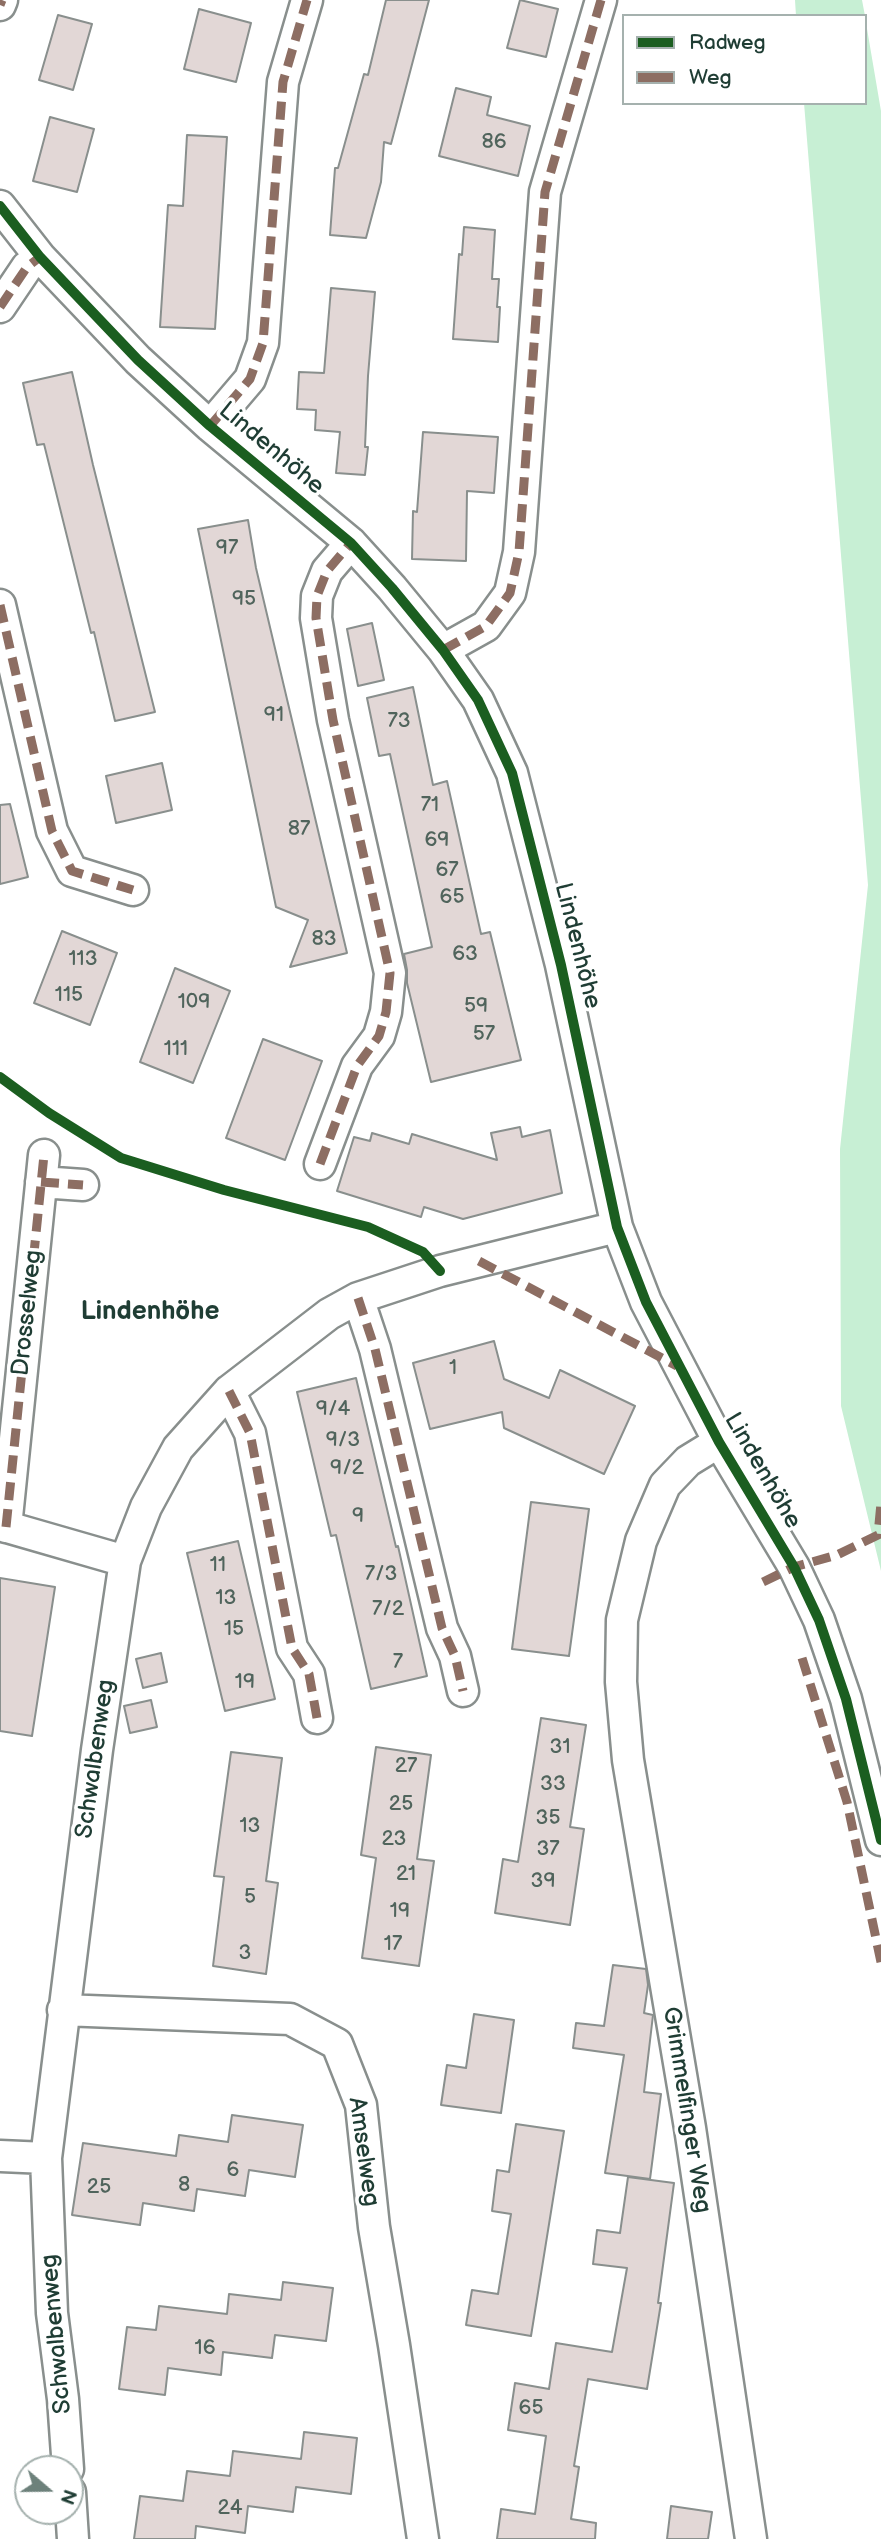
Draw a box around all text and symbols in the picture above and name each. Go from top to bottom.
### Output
legend [622,14,867,105]
text: Radweg [689,30,766,55]
text: Weg [689,65,732,90]
house number: 86 [481,130,507,156]
street label: Lindenhöhe [212,397,330,501]
house number: 97 [216,536,238,562]
house number: 95 [232,587,256,613]
house number: 91 [264,703,284,729]
house number: 73 [387,709,411,735]
house number: 71 [421,793,439,819]
house number: 87 [288,817,310,843]
house number: 69 [425,828,449,854]
house number: 67 [435,858,459,884]
street label: Lindenhöhe [547,880,607,1012]
house number: 65 [440,885,464,911]
house number: 83 [311,927,337,953]
house number: 63 [452,942,478,968]
house number: 113 [68,947,98,973]
house number: 115 [55,983,83,1009]
house number: 109 [178,990,210,1016]
house number: 59 [464,994,488,1020]
house number: 57 [473,1022,495,1048]
house number: 111 [164,1037,188,1063]
street label: Drosselweg [7,1249,49,1377]
district label: Lindenhöhe [81,1296,219,1328]
house number: 1 [449,1356,457,1382]
house number: 9/4 [316,1397,350,1423]
street label: Lindenhöhe [717,1408,807,1534]
house number: 9/3 [326,1428,360,1454]
house number: 9/2 [330,1456,364,1482]
house number: 9 [352,1504,364,1530]
house number: 11 [210,1553,226,1579]
house number: 7/3 [365,1562,397,1588]
house number: 13 [215,1586,237,1612]
house number: 7/2 [372,1597,404,1623]
house number: 15 [224,1617,244,1643]
house number: 7 [393,1650,403,1676]
house number: 19 [235,1670,255,1696]
street label: Schwalbenweg [71,1678,121,1840]
house number: 31 [549,1735,571,1761]
house number: 27 [395,1754,417,1780]
house number: 33 [540,1772,566,1798]
house number: 25 [389,1792,413,1818]
house number: 35 [536,1806,560,1832]
house number: 13 [239,1814,261,1840]
house number: 23 [382,1827,406,1853]
house number: 37 [536,1837,560,1863]
house number: 21 [396,1862,416,1888]
house number: 39 [530,1869,556,1895]
house number: 5 [244,1885,256,1911]
house number: 19 [390,1899,410,1925]
house number: 17 [384,1932,402,1958]
house number: 3 [239,1941,251,1967]
street label: Grimmelfinger Weg [655,2005,717,2215]
street label: Amselweg [341,2096,385,2208]
house number: 6 [227,2158,239,2184]
house number: 8 [178,2173,190,2199]
house number: 25 [87,2175,111,2201]
street label: Schwalbenweg [36,2253,78,2415]
house number: 16 [195,2336,215,2362]
house number: 65 [519,2396,543,2422]
north arrow [14,2455,84,2525]
text: N [54,2486,81,2507]
house number: 24 [218,2496,242,2522]

